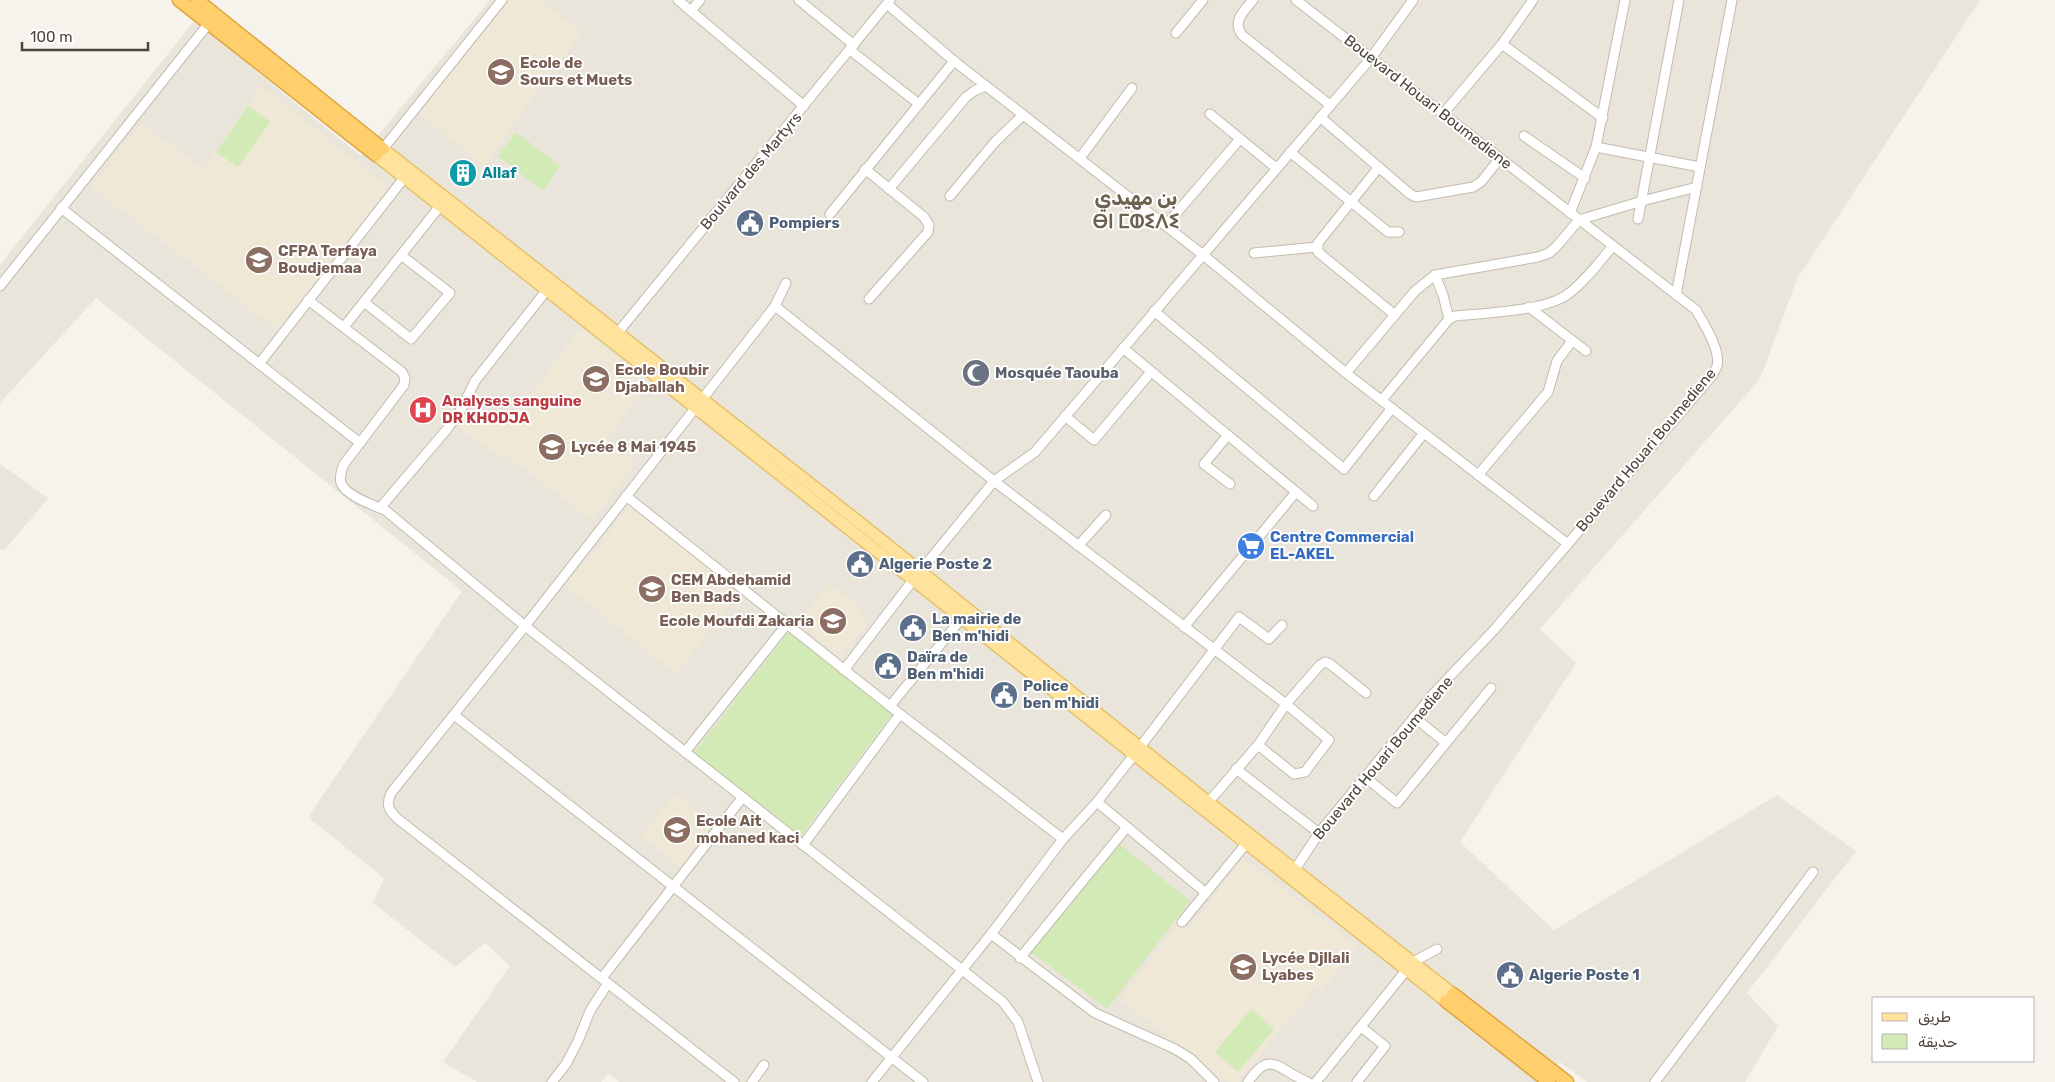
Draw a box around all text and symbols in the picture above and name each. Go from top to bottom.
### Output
scale bar [22,20,149,52]
text: 100 m [30,28,72,46]
street label: Bouevard Houari Boumediene [1341,31,1515,173]
place label: Ecole de Sours et Muets [520,54,632,89]
school or university icon: Ecole de Sours et Muets [486,57,516,87]
street label: Boulvard des Martyrs [697,108,806,233]
building icon: Allaf [448,158,478,188]
place label: Allaf [482,164,517,182]
district label: بن مهيدي ⴱⵏ ⵎⵀⵉⴷⵉ [1093,186,1179,233]
public building icon: Pompiers [735,208,765,238]
place label: Pompiers [769,214,840,232]
place label: CFPA Terfaya Boudjemaa [278,242,377,277]
school or university icon: CFPA Terfaya Boudjemaa [244,245,274,275]
mosque icon: Mosquée Taouba [961,358,991,388]
place label: Ecole Boubir Djaballah [615,361,709,396]
school or university icon: Ecole Boubir Djaballah [581,364,611,394]
place label: Mosquée Taouba [995,364,1119,382]
street label: Bouevard Houari Boumediene [1572,365,1720,535]
place label: Analyses sanguine DR KHODJA [442,392,582,427]
hospital icon: Analyses sanguine DR KHODJA [408,395,438,425]
school or university icon: Lycée 8 Mai 1945 [537,432,567,462]
place label: Lycée 8 Mai 1945 [571,438,696,456]
place label: Centre Commercial EL-AKEL [1270,528,1414,563]
supermarket icon: Centre Commercial EL-AKEL [1236,531,1266,561]
public building icon: Algerie Poste 2 [845,549,875,579]
place label: Algerie Poste 2 [879,555,992,573]
place label: CEM Abdehamid Ben Bads [671,571,791,606]
school or university icon: CEM Abdehamid Ben Bads [637,574,667,604]
school or university icon: Ecole Moufdi Zakaria [818,606,848,636]
place label: La mairie de Ben m'hidi [932,610,1022,645]
place label: Ecole Moufdi Zakaria [659,612,814,630]
public building icon: La mairie de Ben m'hidi [898,613,928,643]
place label: Daïra de Ben m'hidi [907,648,984,683]
public building icon: Daïra de Ben m'hidi [873,651,903,681]
street label: Bouevard Houari Boumediene [1309,673,1457,843]
place label: Police ben m'hidi [1023,677,1099,712]
public building icon: Police ben m'hidi [989,680,1019,710]
place label: Ecole Ait mohaned kaci [696,812,799,847]
school or university icon: Ecole Ait mohaned kaci [662,815,692,845]
place label: Lycée Djllali Lyabes [1262,949,1349,984]
school or university icon: Lycée Djllali Lyabes [1228,952,1258,982]
public building icon: Algerie Poste 1 [1495,960,1525,990]
place label: Algerie Poste 1 [1529,966,1640,984]
legend [1872,997,2035,1062]
text: طريق [1918,1008,1951,1026]
text: حديقة [1918,1033,1958,1051]

